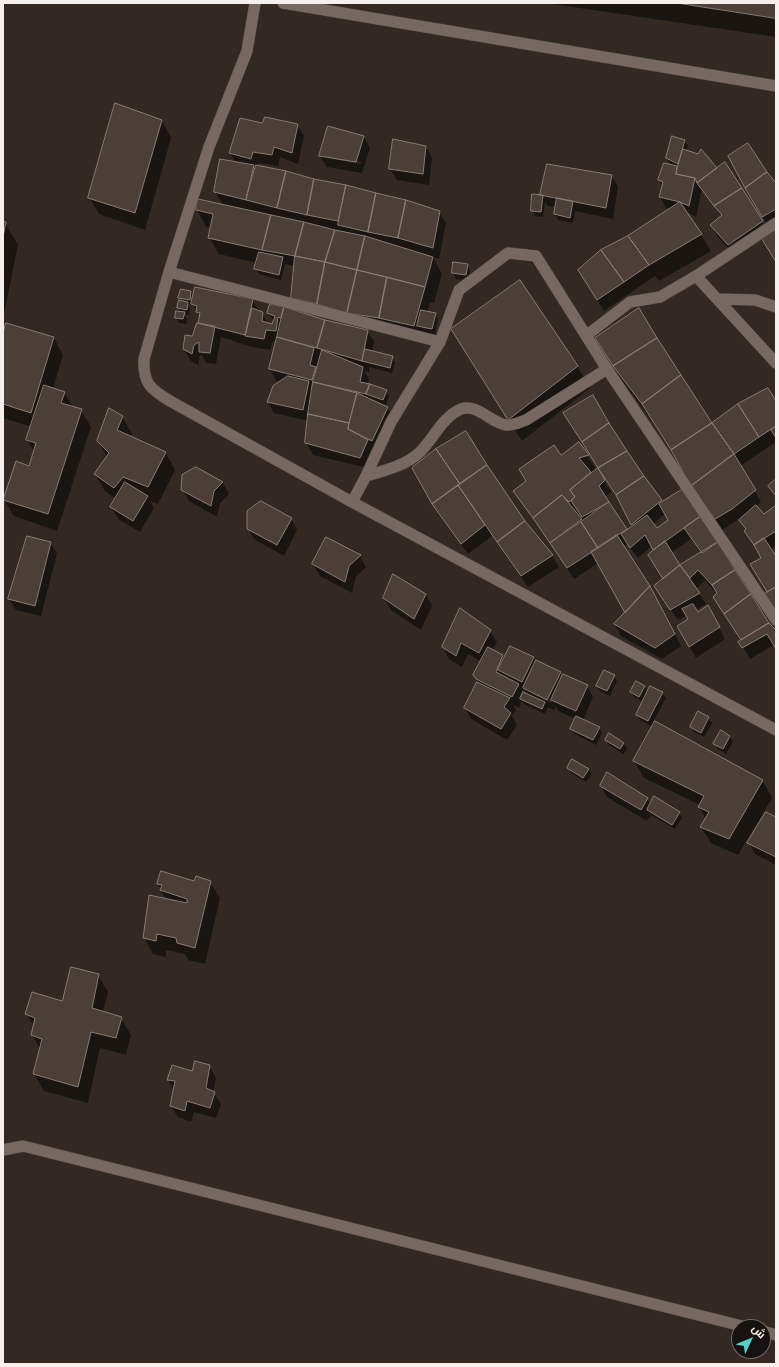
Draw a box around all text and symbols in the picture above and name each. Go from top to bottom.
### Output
north arrow [731,1319,771,1359]
text: ش [749,1321,769,1341]

